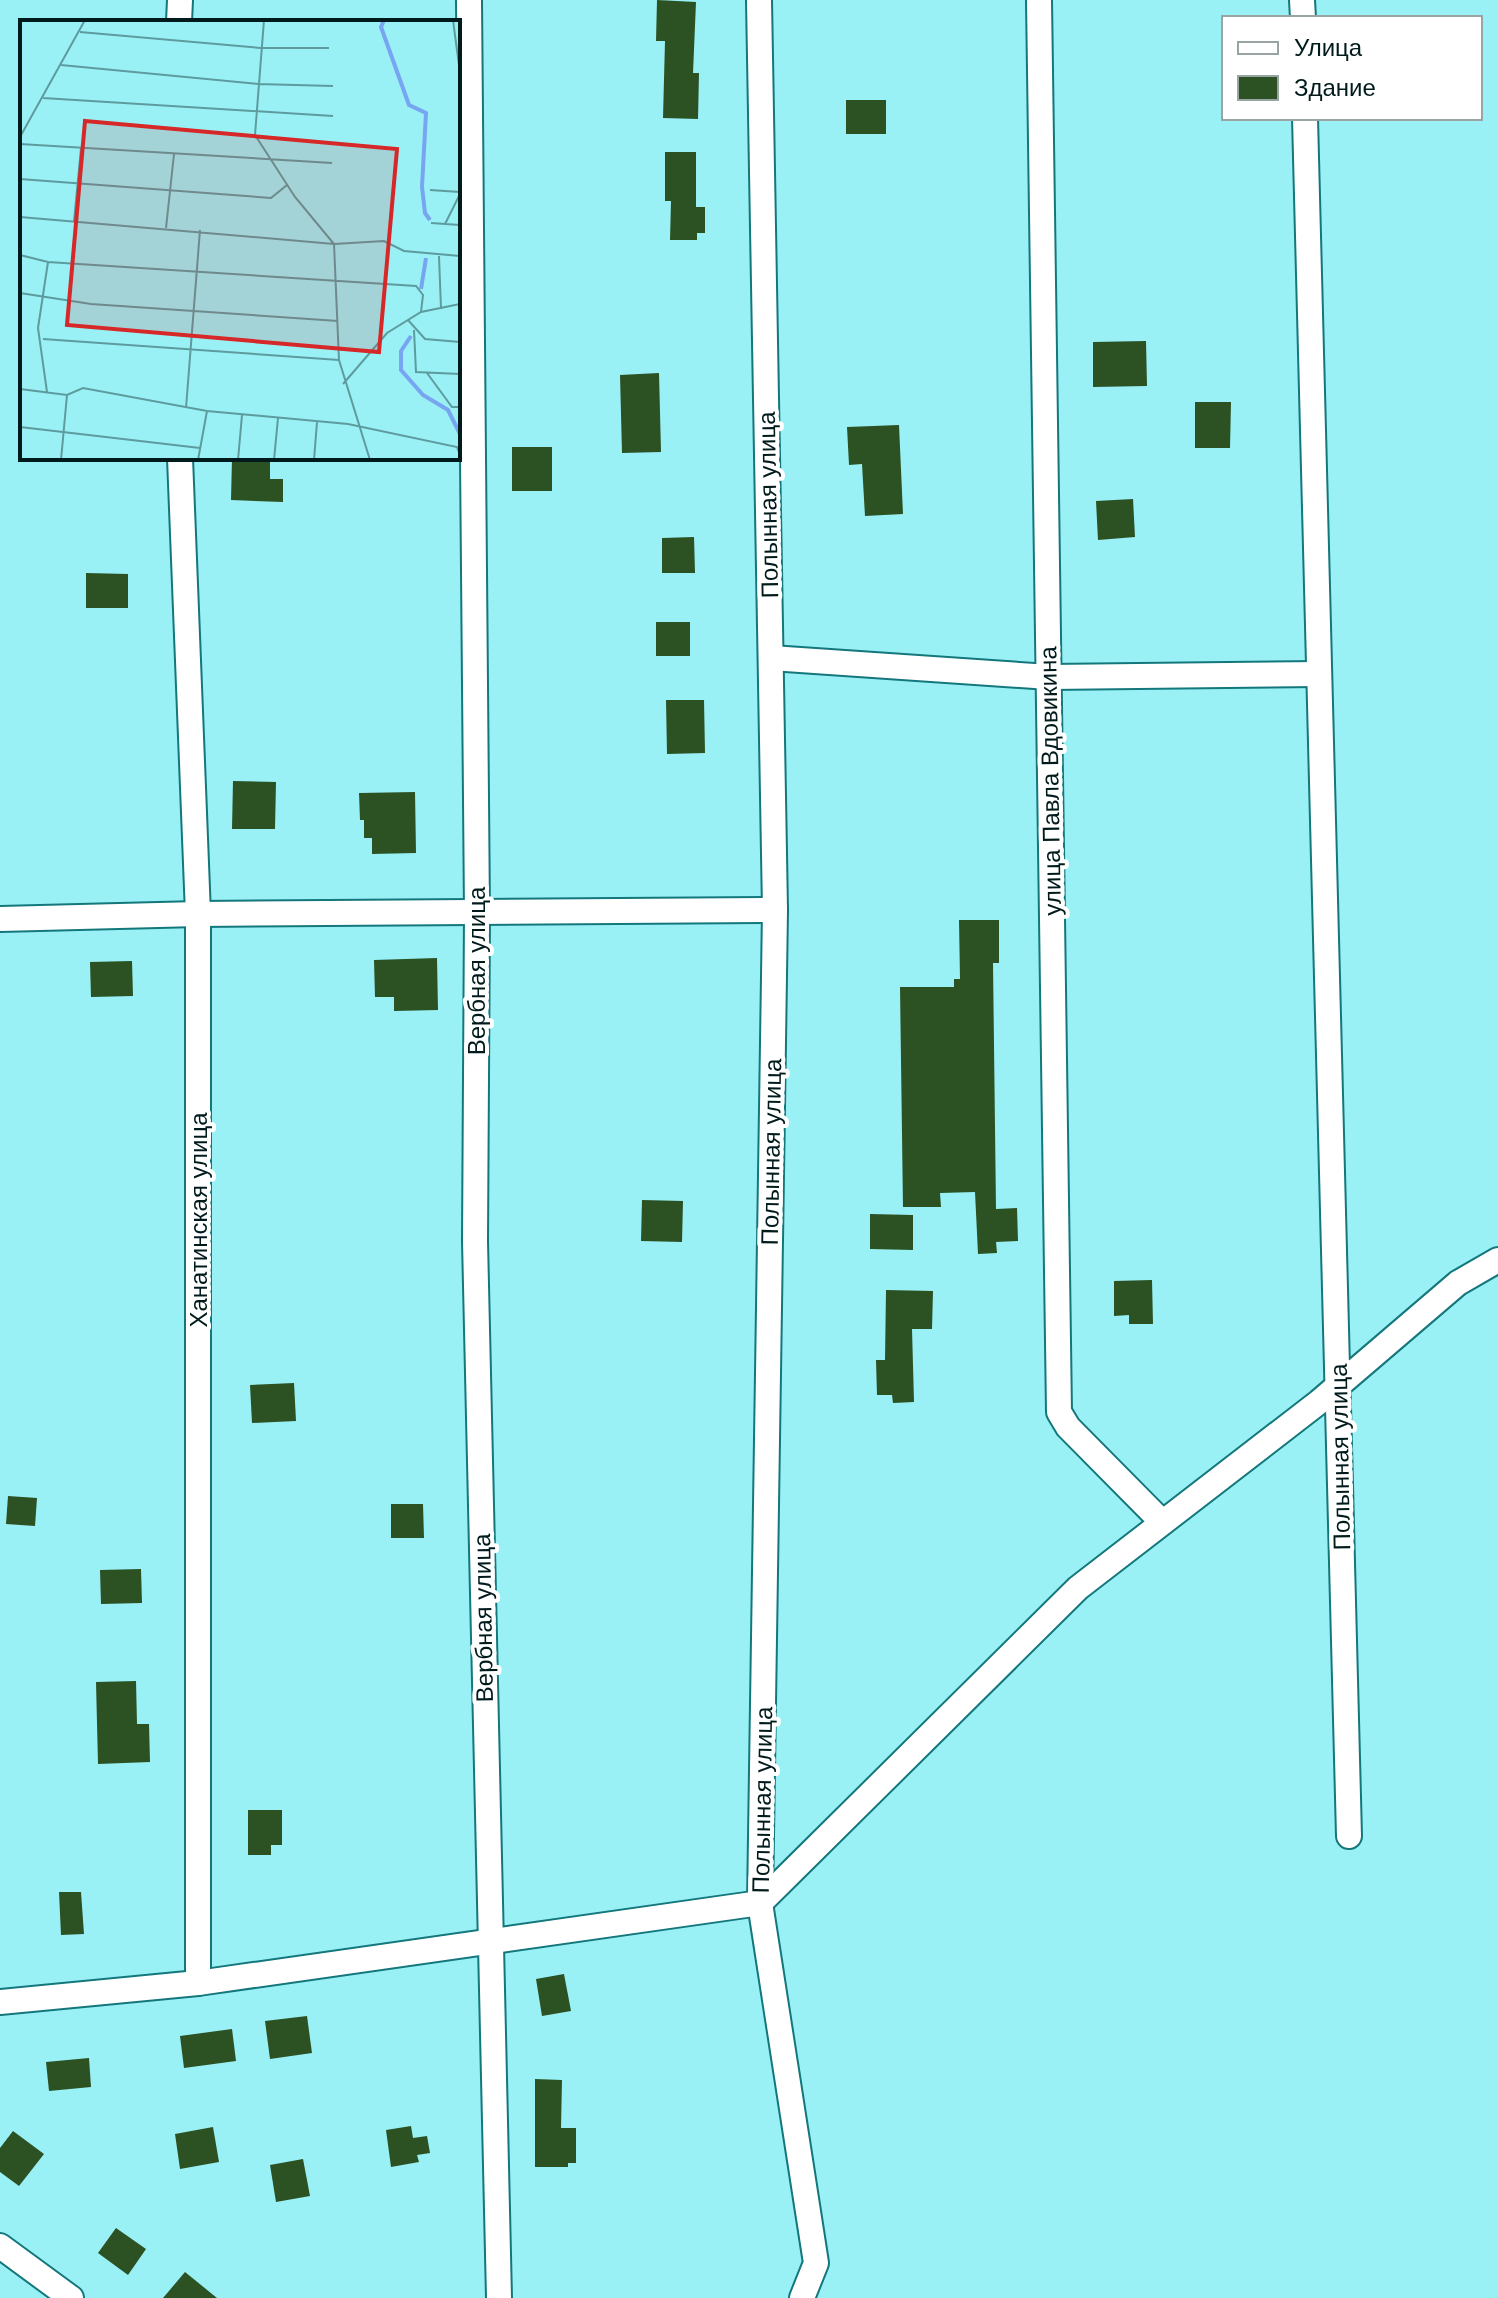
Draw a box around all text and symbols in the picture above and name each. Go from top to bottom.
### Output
legend [1222,16,1482,120]
inset map [20,20,460,460]
text: Улица [1294,34,1363,61]
text: Здание [1294,74,1376,101]
street label: Полынная улица [753,411,783,599]
street label: улица Павла Вдовикина [1034,646,1066,916]
street label: Вербная улица [463,886,490,1055]
street label: Полынная улица [756,1058,786,1246]
street label: Ханатинская улица [185,1112,212,1328]
street label: Полынная улица [1325,1363,1355,1551]
street label: Вербная улица [468,1533,498,1703]
street label: Полынная улица [747,1706,777,1894]

